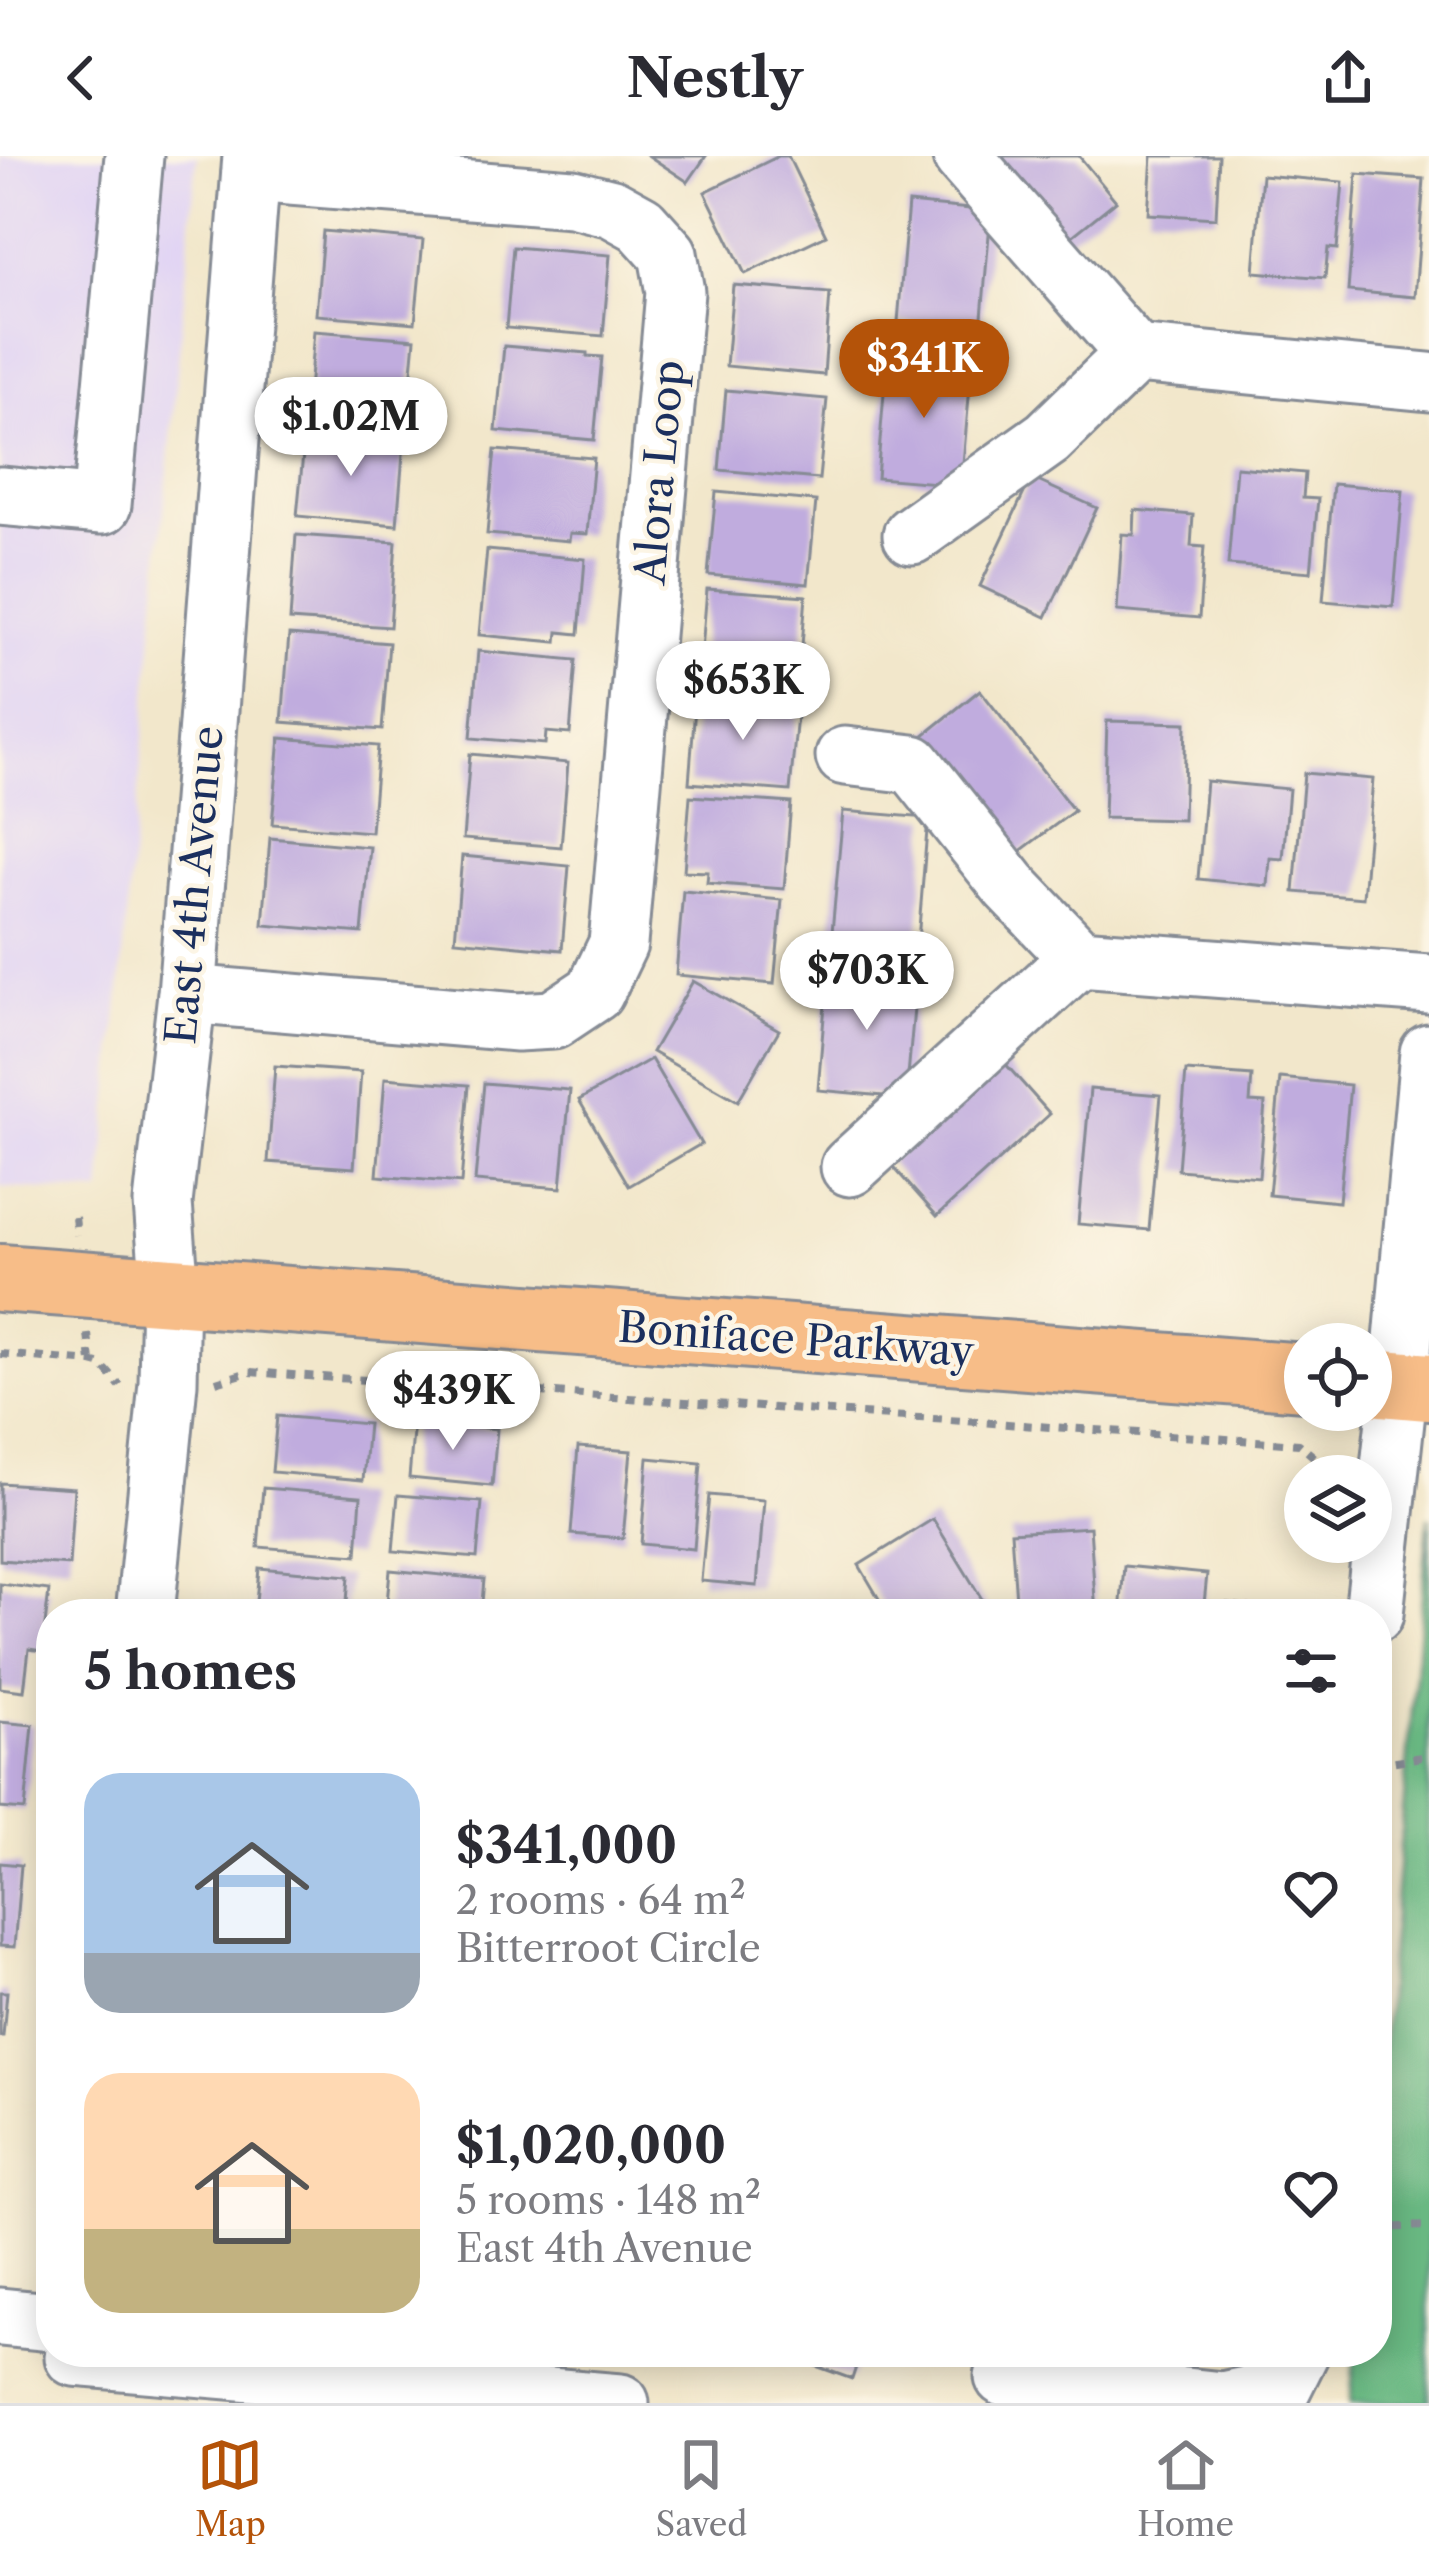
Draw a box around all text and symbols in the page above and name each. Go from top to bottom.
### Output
icon: back [48,45,114,111]
text: Nestly [626,45,803,111]
icon: share [1315,45,1381,111]
pin: $341K [840,319,1008,421]
text: $341K [866,334,982,382]
street label: Alora Loop [623,358,695,587]
pin: $1.02M [253,377,449,479]
text: $1.02M [282,392,420,440]
pin: $653K [659,641,827,743]
text: $653K [683,656,803,704]
street label: East 4th Avenue [154,724,234,1046]
pin: $703K [783,931,951,1033]
text: $703K [807,946,927,994]
street label: Boniface Parkway [616,1301,976,1377]
map controls [1284,1323,1392,1563]
button: locate [1284,1323,1392,1431]
pin: $439K [369,1351,537,1453]
text: $439K [392,1366,514,1414]
button: layers [1284,1455,1392,1563]
icon: filters [1278,1638,1344,1704]
text: 5 homes [84,1640,297,1702]
text: $341,000 [456,1814,677,1876]
icon: home [180,1821,324,1965]
icon: heart [1278,1860,1344,1926]
text: 2 rooms · 64 m² [456,1876,746,1924]
text: Bitterroot Circle [456,1924,761,1972]
text: $1,020,000 [456,2114,726,2176]
icon: home [180,2121,324,2265]
icon: heart [1278,2160,1344,2226]
text: 5 rooms · 148 m² [456,2176,761,2224]
text: East 4th Avenue [456,2224,753,2272]
tab: Map [195,2432,266,2545]
tab: Saved [656,2432,747,2545]
tab: Home [1137,2432,1234,2545]

